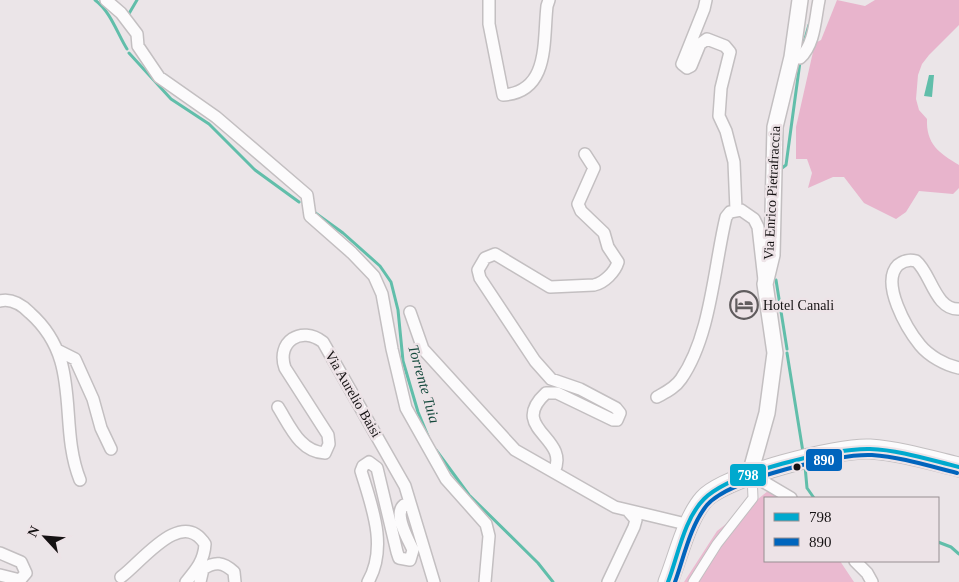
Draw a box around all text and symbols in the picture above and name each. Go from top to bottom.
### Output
street label: Via Enrico Pietrafraccia [761,125,783,261]
hotel icon: Hotel Canali [729,290,759,320]
place label: Hotel Canali [763,298,834,313]
water label: Torrente Tuia [405,343,443,425]
street label: Via Aurelio Baisi [322,348,384,440]
line badge: 890 [805,448,843,472]
text: 890 [814,453,835,468]
unlabelled marker [792,462,802,472]
line badge: 798 [729,463,767,487]
text: 798 [738,468,759,483]
legend [764,497,939,562]
text: 798 [809,509,832,525]
north arrow [20,512,70,562]
text: N [25,524,43,539]
text: 890 [809,534,832,550]

